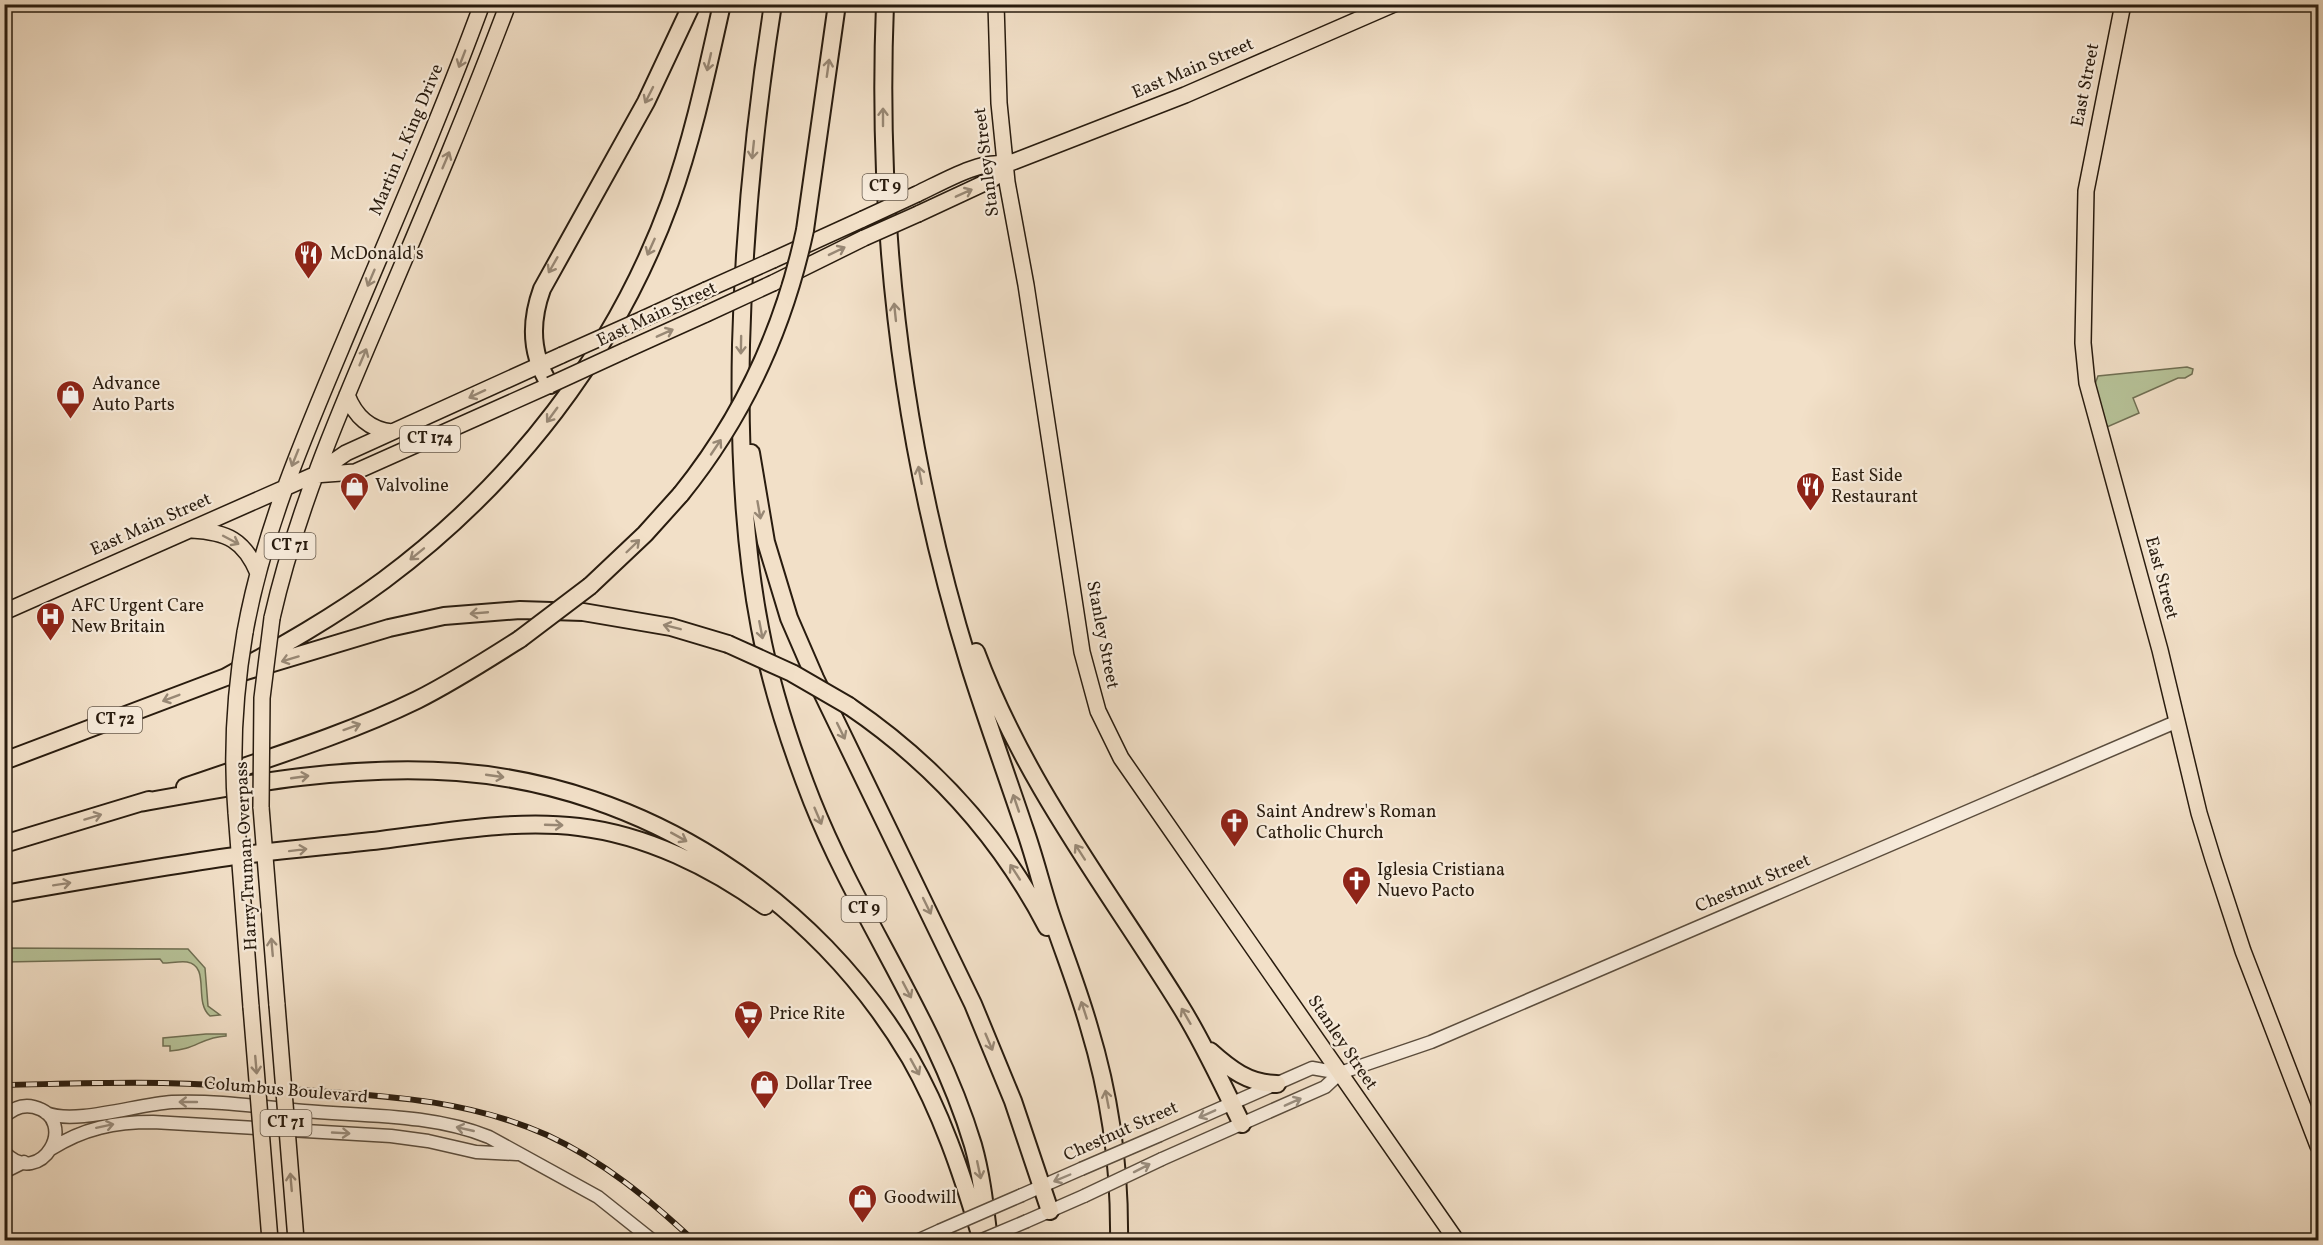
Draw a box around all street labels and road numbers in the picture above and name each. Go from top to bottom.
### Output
street label: East Main Street [1128,32,1258,106]
street label: East Street [2066,41,2106,129]
street label: Martin L. King Drive [364,60,450,220]
street label: Stanley Street [968,106,1006,218]
road number: CT 9 [862,174,908,200]
street label: East Main Street [593,276,721,354]
road number: CT 174 [400,426,460,452]
street label: East Main Street [86,487,216,563]
road number: CT 71 [264,533,316,559]
street label: East Street [2138,534,2184,622]
street label: Stanley Street [1079,579,1125,691]
road number: CT 72 [88,707,142,733]
street label: Harry Truman Overpass [230,761,264,951]
street label: Chestnut Street [1691,848,1815,920]
road number: CT 9 [842,896,886,922]
street label: Stanley Street [1301,991,1383,1095]
street label: Columbus Boulevard [203,1071,369,1111]
street label: Chestnut Street [1060,1096,1182,1168]
road number: CT 71 [260,1110,312,1136]

